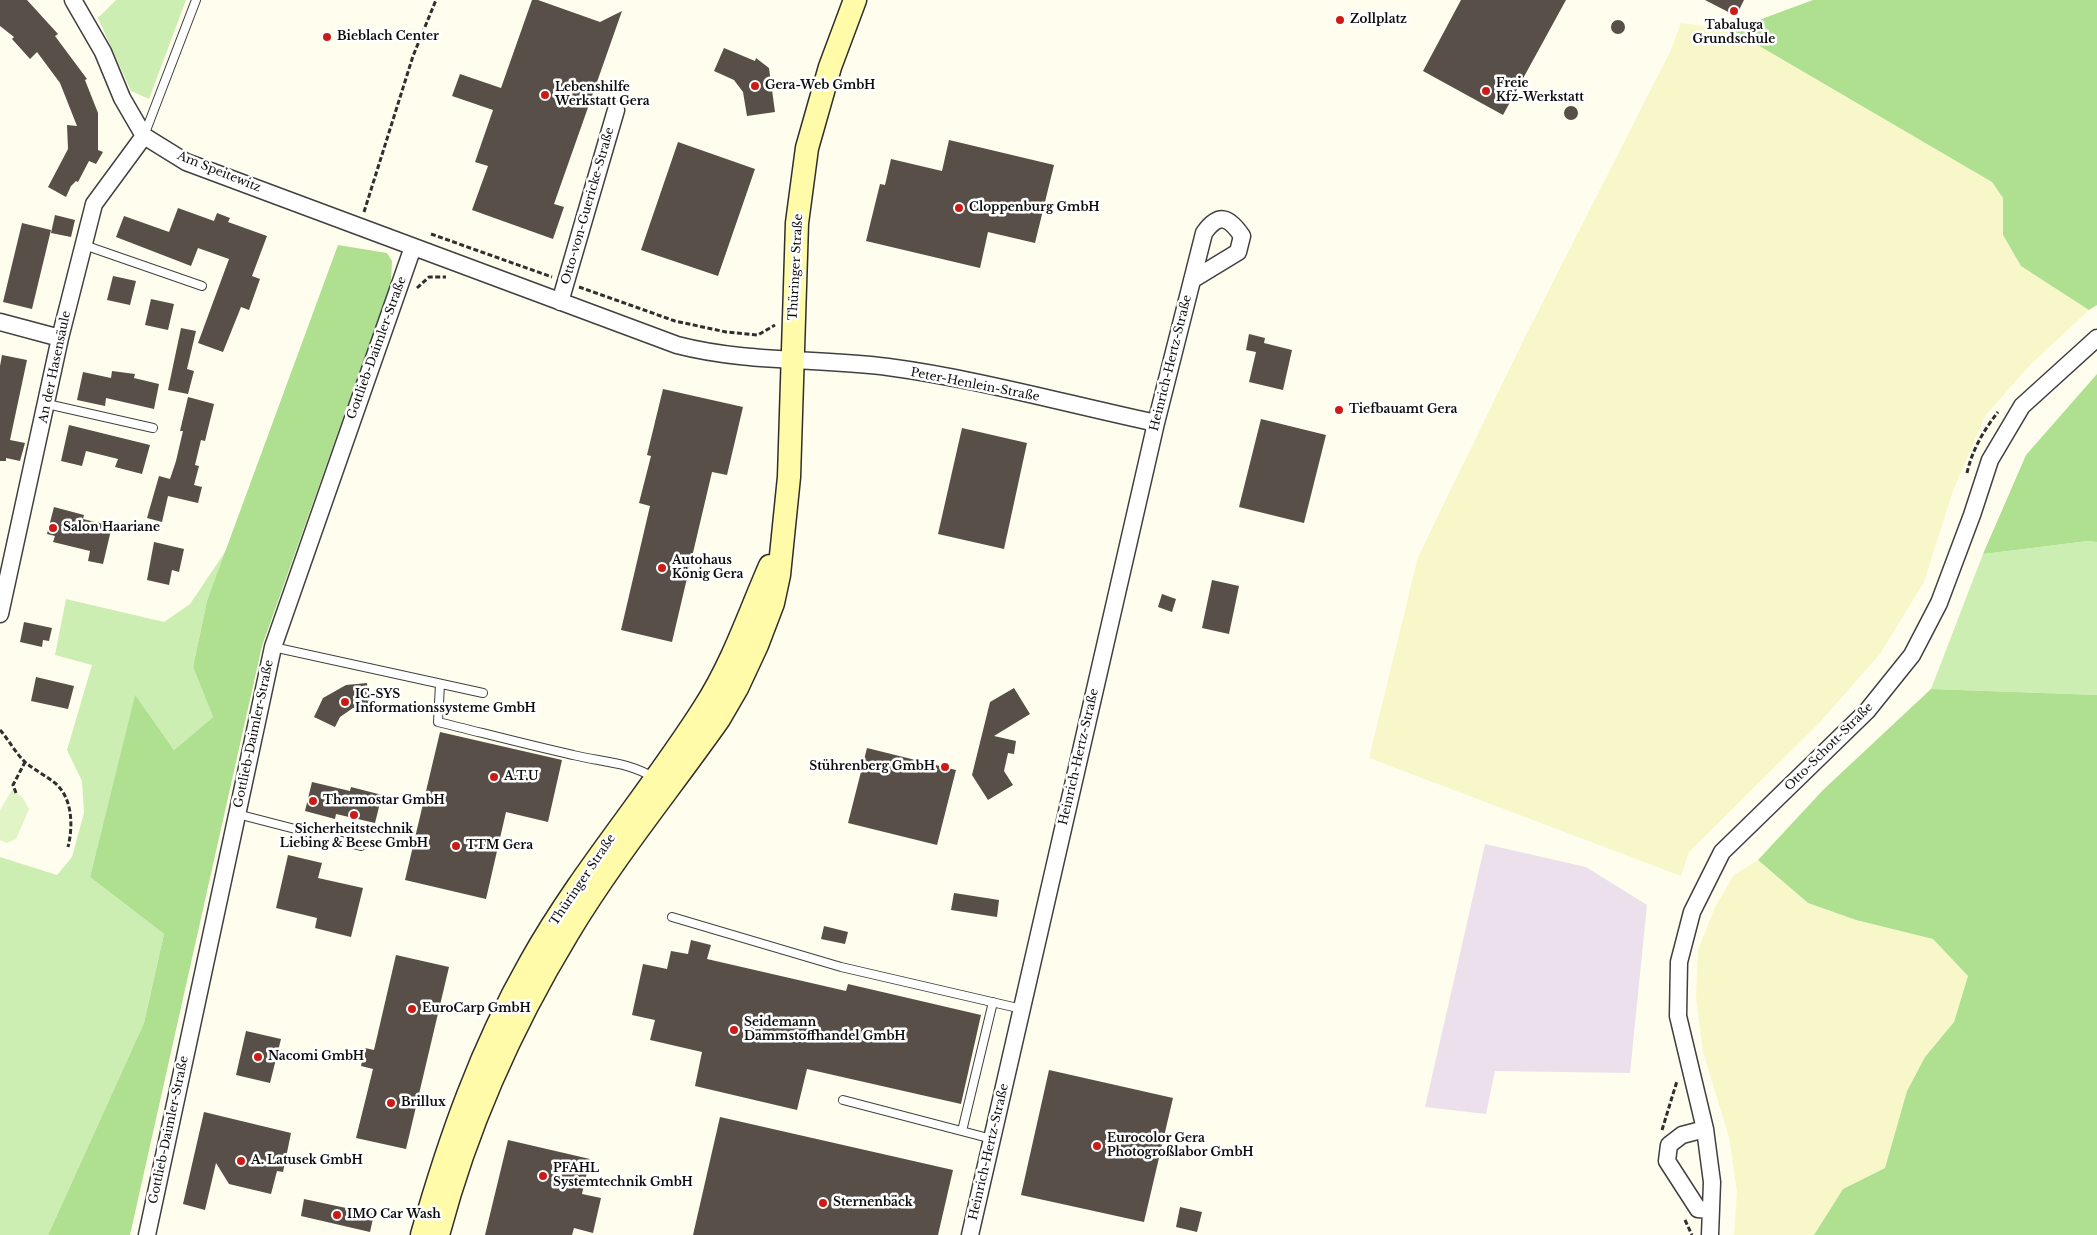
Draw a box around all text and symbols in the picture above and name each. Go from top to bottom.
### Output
marker: Tabaluga Grundschule [1728,5,1740,17]
place label: Zollplatz [1350,13,1407,27]
marker: Zollplatz [1334,14,1346,26]
place label: Tabaluga Grundschule [1693,19,1775,47]
place label: Bieblach Center [337,30,439,44]
marker: Bieblach Center [321,31,333,43]
place label: Freie Kfz-Werkstatt [1496,77,1584,105]
place label: Gera-Web GmbH [765,79,875,93]
marker: Gera-Web GmbH [749,80,761,92]
place label: Lebenshilfe Werkstatt Gera [555,81,650,109]
marker: Freie Kfz-Werkstatt [1480,85,1492,97]
marker: Lebenshilfe Werkstatt Gera [539,89,551,101]
street label: Otto-von-Guericke-Straße [559,126,617,286]
street label: Am Speitewitz [175,149,263,195]
place label: Cloppenburg GmbH [969,201,1100,215]
marker: Cloppenburg GmbH [953,202,965,214]
street label: Thüringer Straße [786,213,806,321]
street label: Gottlieb-Daimler-Straße [344,275,410,421]
street label: Heinrich-Hertz-Straße [1147,293,1195,433]
street label: An der Hasensäule [36,310,74,424]
street label: Peter-Henlein-Straße [909,365,1041,405]
place label: Tiefbauamt Gera [1349,403,1457,417]
marker: Tiefbauamt Gera [1333,404,1345,416]
place label: Salon Haariane [63,521,160,535]
marker: Salon Haariane [47,522,59,534]
place label: Autohaus König Gera [672,554,743,582]
marker: Autohaus König Gera [656,562,668,574]
street label: Gottlieb-Daimler-Straße [231,659,277,809]
street label: Heinrich-Hertz-Straße [1056,687,1102,827]
place label: IC-SYS Informationssysteme GmbH [355,688,536,716]
marker: IC-SYS Informationssysteme GmbH [339,696,351,708]
street label: Otto-Schott-Straße [1782,700,1876,794]
place label: Stührenberg GmbH [809,760,935,774]
marker: Stührenberg GmbH [939,761,951,773]
place label: A.T.U [504,770,539,784]
marker: A.T.U [488,771,500,783]
place label: Thermostar GmbH [323,794,445,808]
marker: Thermostar GmbH [307,795,319,807]
marker: Sicherheitstechnik Liebing & Beese GmbH [348,809,360,821]
place label: Sicherheitstechnik Liebing & Beese GmbH [280,823,428,851]
street label: Thüringer Straße [547,832,619,928]
place label: TTM Gera [466,839,533,853]
marker: TTM Gera [450,840,462,852]
place label: EuroCarp GmbH [422,1002,531,1016]
marker: EuroCarp GmbH [406,1003,418,1015]
place label: Seidemann Dämmstoffhandel GmbH [744,1016,906,1044]
marker: Seidemann Dämmstoffhandel GmbH [728,1024,740,1036]
place label: Nacomi GmbH [268,1050,364,1064]
marker: Nacomi GmbH [252,1051,264,1063]
street label: Gottlieb-Daimler-Straße [146,1055,192,1205]
street label: Heinrich-Hertz-Straße [966,1082,1012,1222]
place label: Brillux [401,1096,446,1110]
marker: Brillux [385,1097,397,1109]
place label: Eurocolor Gera Photogroßlabor GmbH [1107,1132,1254,1160]
marker: Eurocolor Gera Photogroßlabor GmbH [1091,1140,1103,1152]
place label: A. Latusek GmbH [251,1154,363,1168]
marker: A. Latusek GmbH [235,1155,247,1167]
place label: PFAHL Systemtechnik GmbH [553,1162,693,1190]
marker: PFAHL Systemtechnik GmbH [537,1170,549,1182]
place label: Sternenbäck [833,1196,913,1210]
marker: Sternenbäck [817,1197,829,1209]
place label: IMO Car Wash [347,1208,441,1222]
marker: IMO Car Wash [331,1209,343,1221]

